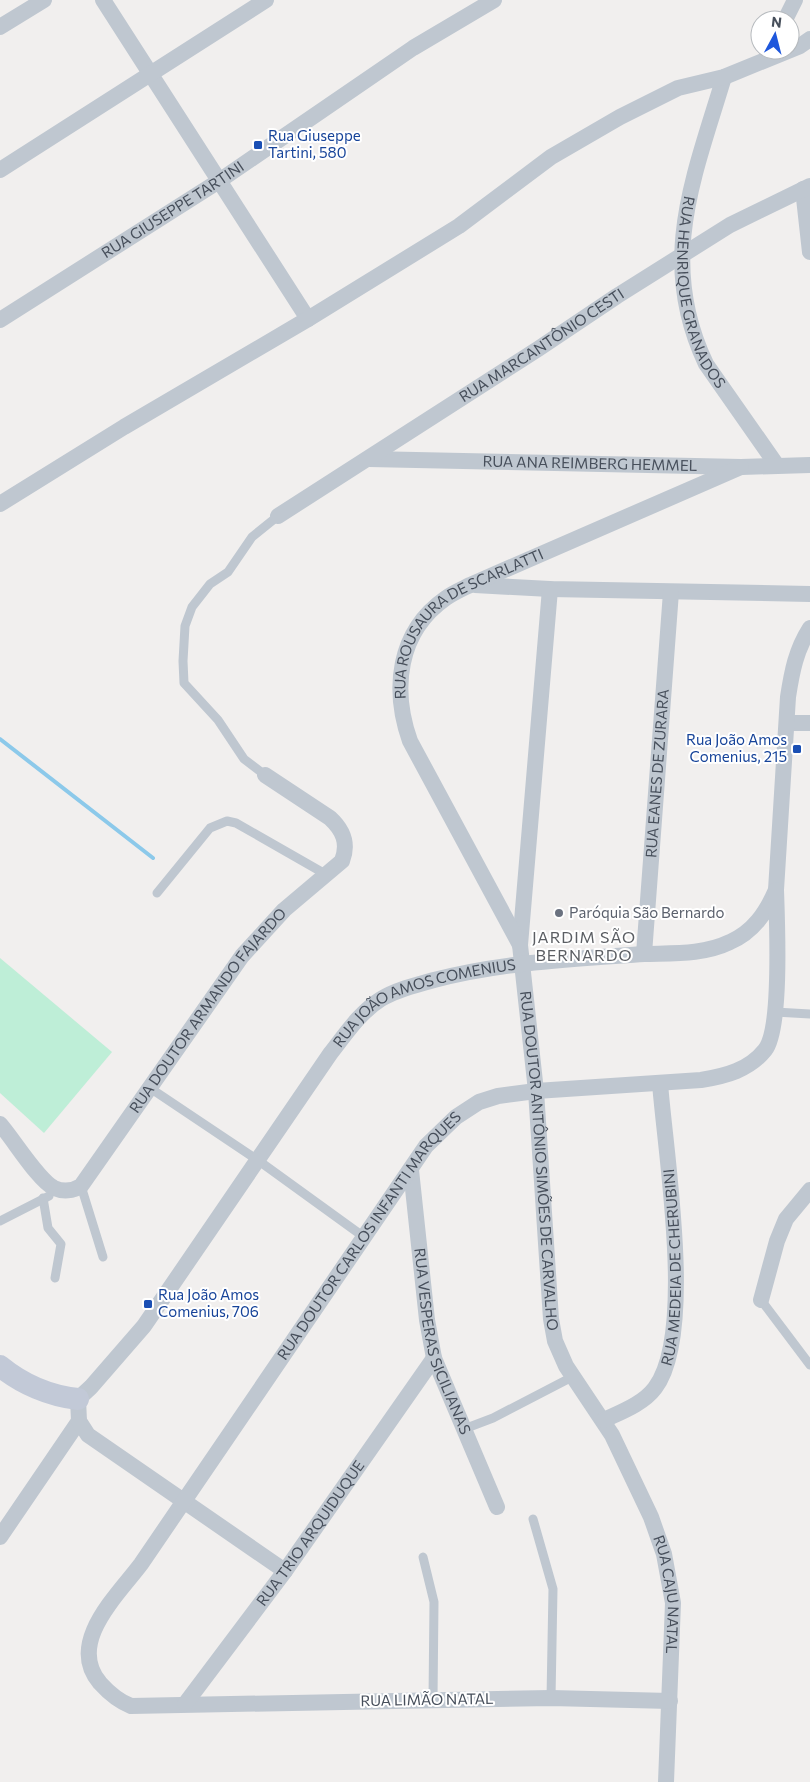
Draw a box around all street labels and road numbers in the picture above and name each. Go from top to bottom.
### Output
street label: RUA GIUSEPPE TARTINI [98,157,247,261]
street label: RUA HENRIQUE GRANADOS [674,195,730,391]
street label: RUA MARCANTÔNIO CESTI [455,284,627,405]
street label: RUA ANA REIMBERG HEMMEL [482,451,698,474]
street label: RUA ROUSAURA DE SCARLATTI [390,544,546,700]
street label: RUA EANES DE ZURARA [641,688,672,859]
street label: RUA DOUTOR ARMANDO FAJARDO [125,904,289,1116]
street label: RUA JOÃO AMOS COMENIUS [329,955,517,1050]
street label: RUA DOUTOR ANTÔNIO SIMÕES DE CARVALHO [517,990,563,1332]
street label: RUA DOUTOR CARLOS INFANTI MARQUES [273,1107,464,1363]
street label: RUA MEDEIA DE CHERUBINI [657,1168,684,1368]
street label: RUA VESPERAS SICILIANAS [411,1247,475,1437]
street label: RUA TRIO ARQUIDUQUE [252,1456,368,1609]
street label: RUA CAJU NATAL [650,1533,683,1655]
street label: RUA LIMÃO NATAL [360,1689,494,1709]

